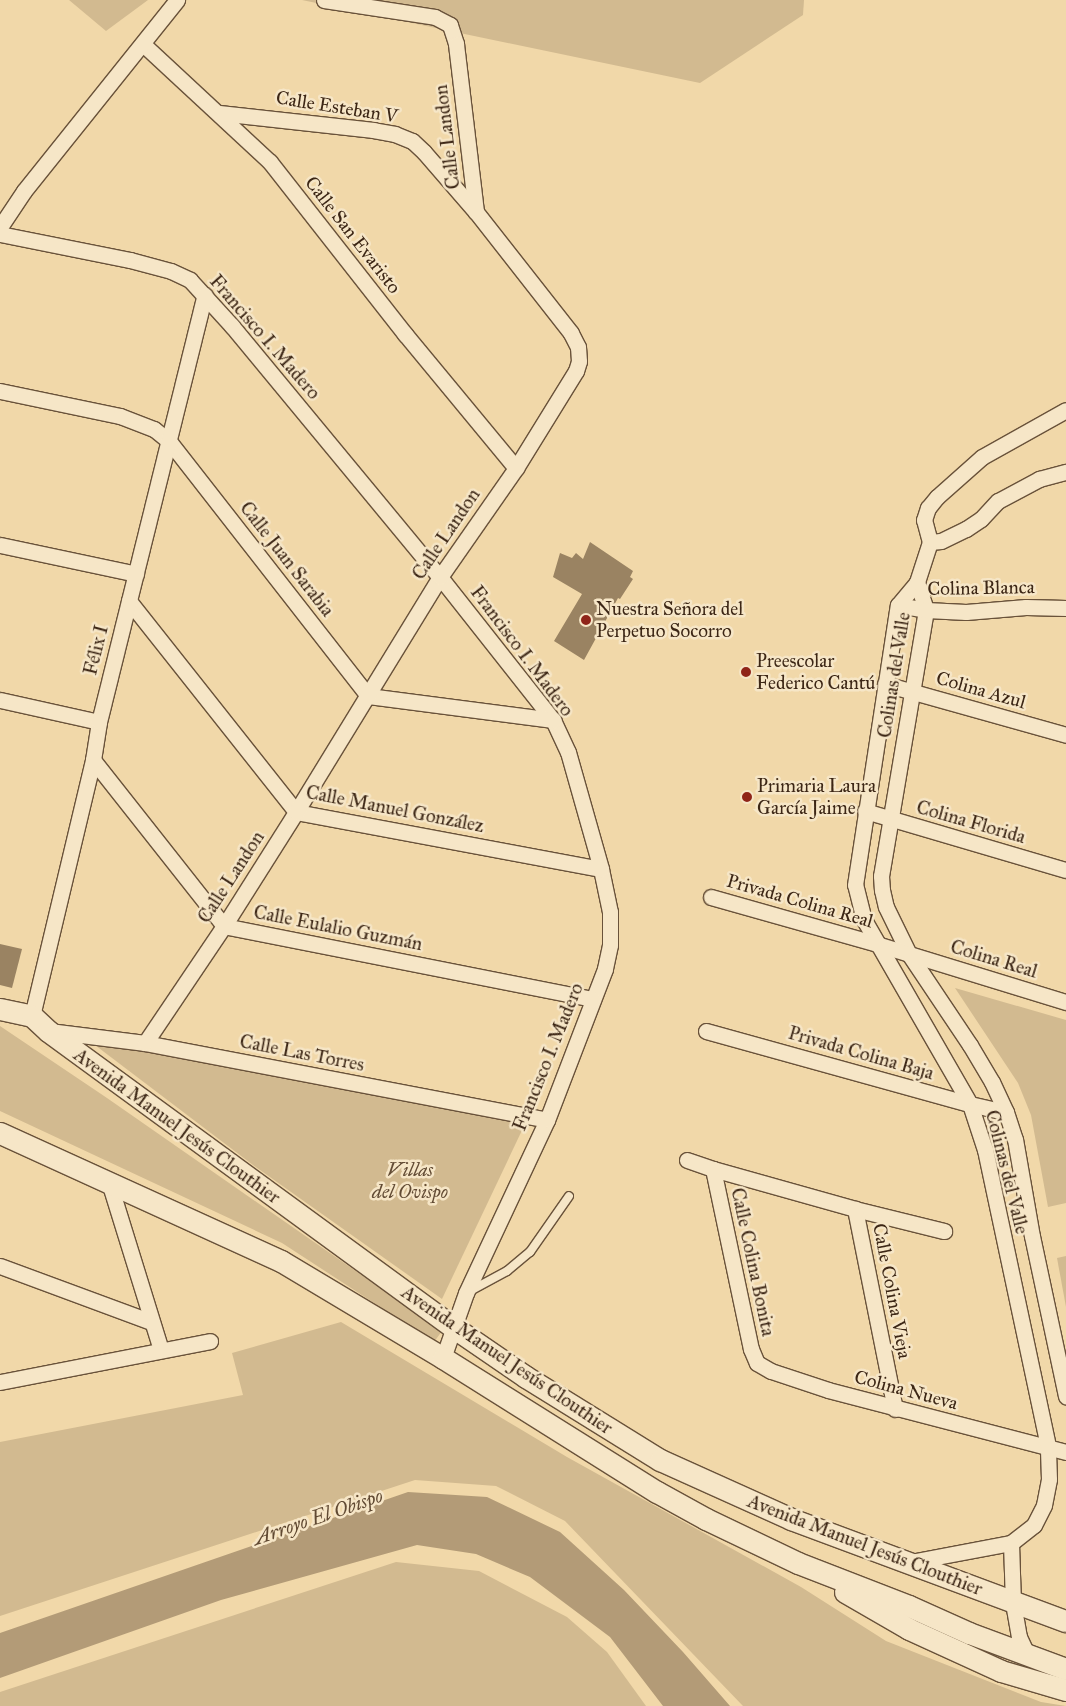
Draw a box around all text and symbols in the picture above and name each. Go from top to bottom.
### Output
street label: Calle Landon [429,83,465,191]
street label: Calle Esteban V [274,86,400,128]
street label: Calle San Evaristo [300,172,406,298]
street label: Francisco I. Madero [205,270,325,404]
street label: Calle Landon [407,484,485,584]
street label: Calle Juan Sarabia [235,497,339,621]
street label: Colina Blanca [927,576,1035,600]
street label: Francisco I. Madero [466,581,578,721]
place label: Nuestra Señora del Perpetuo Socorro [596,598,743,642]
street label: Colinas del Valle [873,611,915,739]
marker: Nuestra Señora del Perpetuo Socorro [580,614,592,626]
street label: Félix I [79,623,113,677]
place label: Preescolar Federico Cantú [756,650,875,694]
marker: Preescolar Federico Cantú [740,666,752,678]
street label: Colina Azul [934,666,1028,714]
place label: Primaria Laura García Jaime [757,775,876,819]
street label: Calle Manuel González [304,781,486,837]
marker: Primaria Laura García Jaime [741,791,753,803]
street label: Colina Florida [914,796,1028,848]
street label: Calle Landon [193,827,269,927]
street label: Privada Colina Real [724,869,876,933]
street label: Calle Eulalio Guzmán [252,900,424,956]
street label: Colina Real [948,935,1040,983]
street label: Francisco I. Madero [508,980,588,1134]
street label: Privada Colina Baja [786,1021,936,1085]
street label: Calle Las Torres [238,1030,366,1076]
street label: Avenida Manuel Jesús Clouthier [69,1043,285,1209]
street label: Colinas del Valle [981,1108,1033,1236]
park label: Villas del Ovispo [372,1159,448,1203]
street label: Calle Colina Bonita [726,1186,780,1338]
street label: Calle Colina Vieja [868,1221,916,1361]
street label: Avenida Manuel Jesús Clouthier [397,1281,617,1439]
street label: Colina Nueva [852,1365,960,1415]
water label: Arroyo El Obispo [250,1484,386,1550]
street label: Avenida Manuel Jesús Clouthier [744,1490,986,1600]

